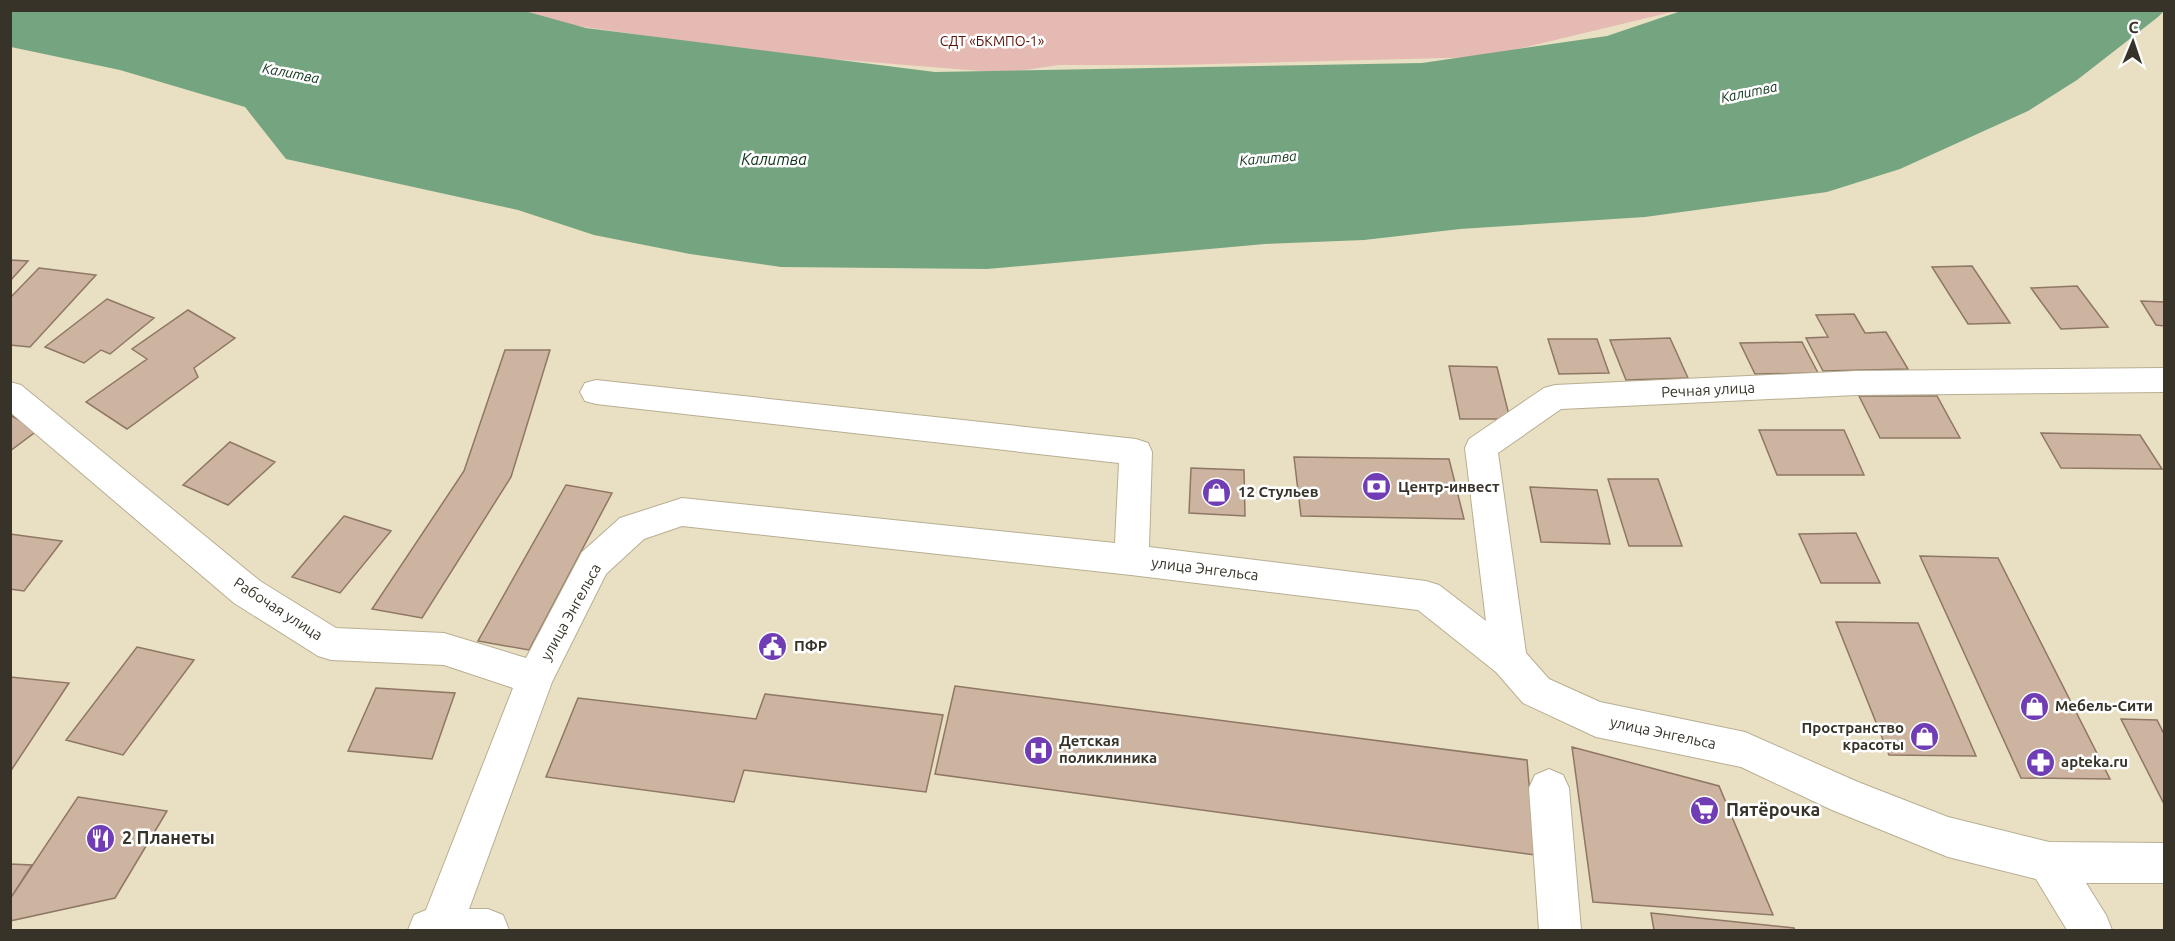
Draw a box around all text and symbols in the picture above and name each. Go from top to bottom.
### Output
north arrow [2103,12,2163,72]
text: С [2128,18,2139,36]
park label: СДТ «БКМПО-1» [940,33,1045,49]
water label: Калитва [261,60,321,86]
water label: Калитва [1719,78,1779,106]
water label: Калитва [1239,147,1298,168]
water label: Калитва [741,150,807,168]
street label: Речная улица [1661,379,1755,400]
bank icon: Центр-инвест [1361,471,1393,503]
shop icon: 12 Стульев [1201,476,1233,508]
place label: Центр-инвест [1398,478,1500,495]
place label: 12 Стульев [1238,483,1319,500]
street label: улица Энгельса [1150,553,1260,584]
street label: улица Энгельса [537,560,604,663]
street label: Рабочая улица [231,574,326,644]
public building icon: ПФР [757,630,789,662]
place label: ПФР [794,637,827,654]
shop icon: Мебель-Сити [2018,690,2050,722]
place label: Мебель-Сити [2055,697,2153,714]
street label: улица Энгельса [1609,713,1718,752]
place label: Пространство красоты [1801,719,1904,753]
shop icon: Пространство красоты [1909,721,1941,753]
place label: Детская поликлиника [1059,732,1157,766]
hospital icon: Детская поликлиника [1022,734,1054,766]
pharmacy icon: apteka.ru [2024,746,2056,778]
place label: apteka.ru [2061,753,2128,770]
supermarket icon: Пятёрочка [1689,794,1721,826]
place label: Пятёрочка [1726,799,1820,819]
restaurant icon: 2 Планеты [85,822,117,854]
place label: 2 Планеты [122,827,215,847]

